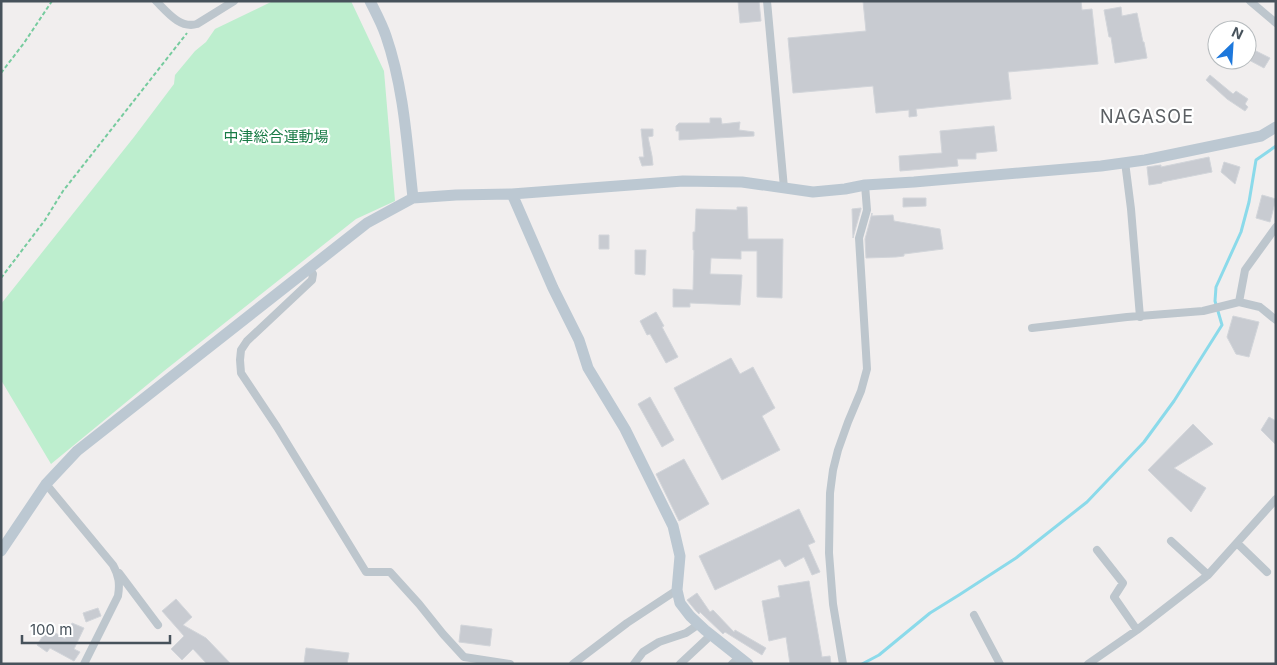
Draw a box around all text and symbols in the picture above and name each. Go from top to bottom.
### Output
north arrow [1207,20,1257,70]
text: N [1229,23,1246,43]
district label: NAGASOE [1100,106,1194,127]
park label: 中津総合運動場 [223,127,329,146]
scale bar [22,612,170,644]
text: 100 m [30,620,72,639]

